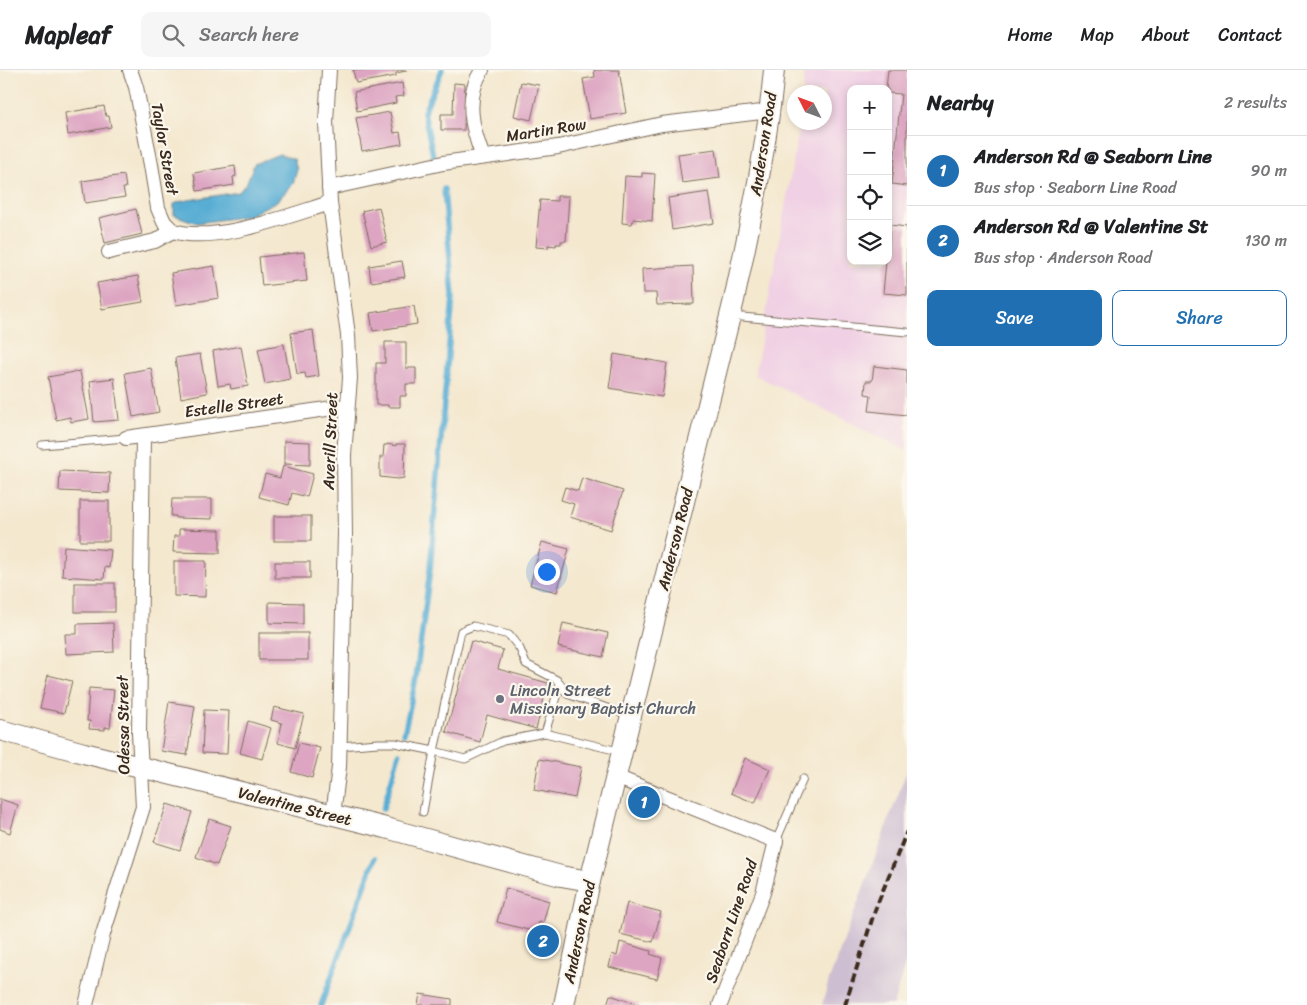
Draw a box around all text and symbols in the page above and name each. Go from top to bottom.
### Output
search box [141,12,491,57]
text: Mapleaf [25,14,111,56]
text: Search here [199,18,299,51]
text: Home [1008,19,1053,51]
text: Map [1081,19,1114,51]
text: About [1142,19,1190,51]
text: Contact [1218,19,1282,51]
icon: search [159,21,187,49]
text: Nearby [927,84,993,122]
north arrow [787,85,832,130]
map controls [847,85,892,265]
button: + [847,85,892,130]
street label: Anderson Road [740,88,786,199]
text: 2 results [1224,88,1287,117]
street label: Taylor Street [143,101,187,198]
street label: Martin Row [504,109,589,151]
button: − [847,130,892,175]
text: Anderson Rd @ Seaborn Line [974,140,1212,173]
text: 1 [940,156,946,185]
text: 90 m [1251,156,1287,185]
text: Bus stop · Seaborn Line Road [974,173,1177,202]
button: locate [847,175,892,220]
text: Anderson Rd @ Valentine St [974,210,1208,243]
button: layers [847,220,892,265]
text: 2 [938,226,948,255]
text: 130 m [1245,226,1287,255]
text: Bus stop · Anderson Road [974,243,1152,272]
button: Save [927,290,1102,346]
button: Share [1112,290,1287,346]
street label: Estelle Street [183,384,285,426]
street label: Averill Street [314,392,346,491]
street label: Anderson Road [648,483,702,594]
your location [534,559,560,585]
street label: Odessa Street [108,675,138,775]
place label: Lincoln Street Missionary Baptist Church [510,676,696,723]
marker: Lincoln Street Missionary Baptist Church [494,693,506,705]
street label: Valentine Street [235,778,355,834]
pin: 1 [628,783,660,821]
street label: Seaborn Line Road [696,854,766,987]
street label: Anderson Road [554,876,604,987]
pin: 2 [527,922,559,960]

